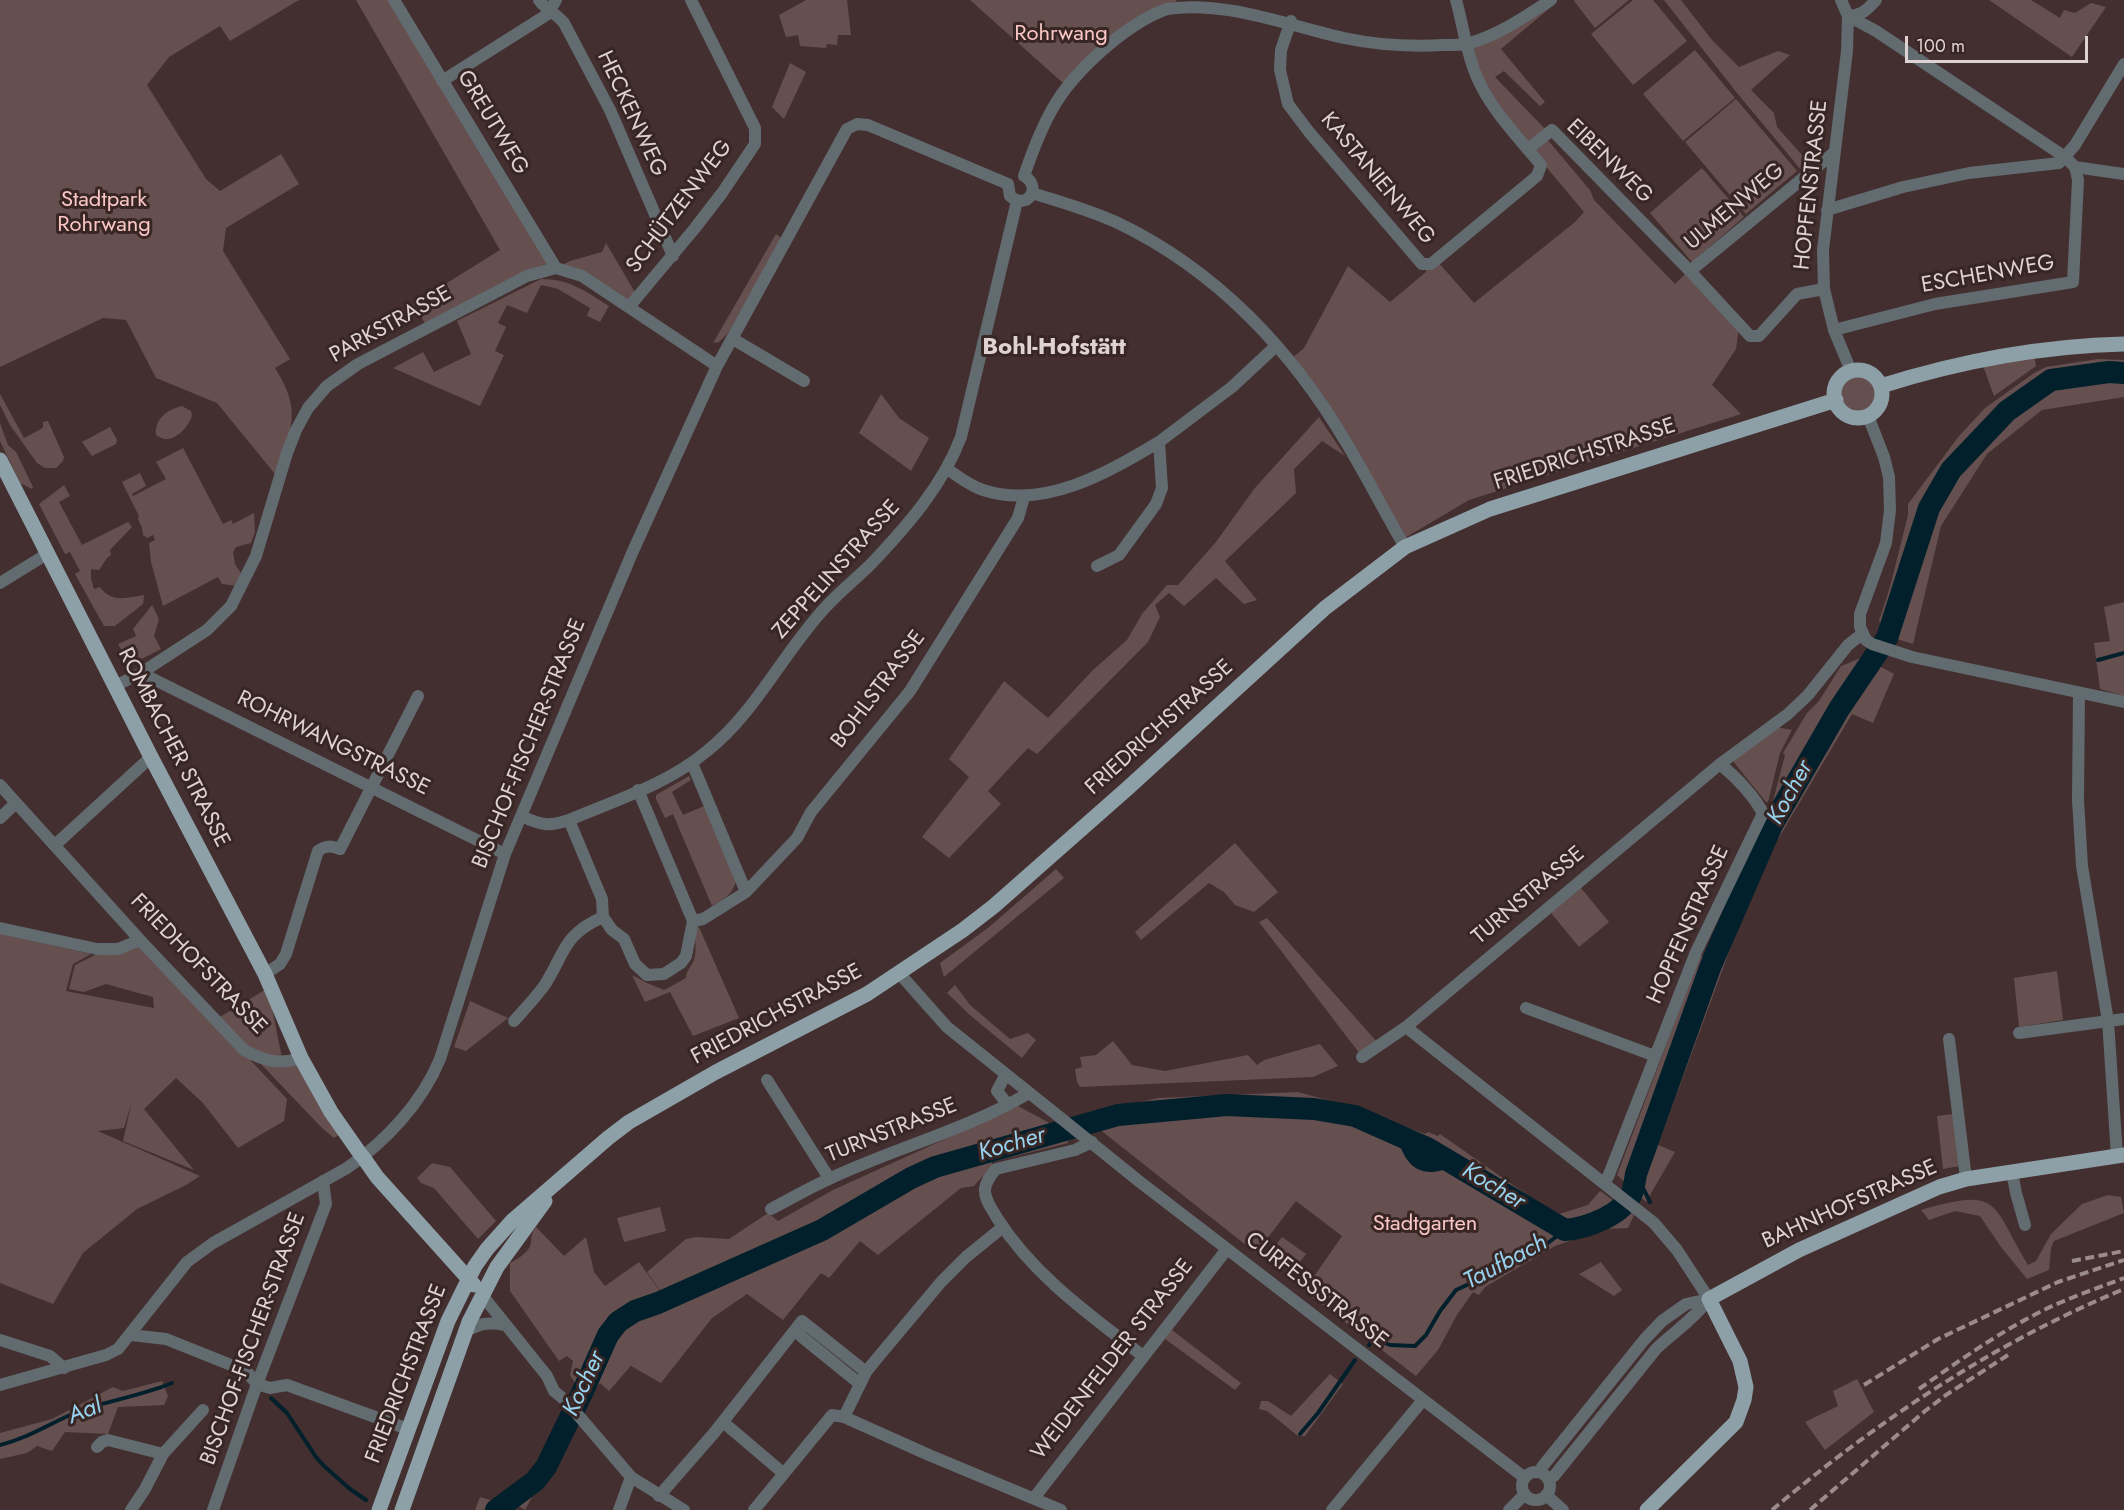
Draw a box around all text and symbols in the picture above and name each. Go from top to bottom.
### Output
park label: Rohrwang [1014,22,1108,48]
scale bar [1908,24,2091,62]
text: 100 m [1916,33,1965,59]
street label: HECKENWEG [590,47,672,181]
street label: GREUTWEG [451,66,533,180]
street label: HOPFENSTRASSE [1790,99,1834,271]
street label: KASTANIENWEG [1314,108,1440,250]
street label: EIBENWEG [1560,114,1658,210]
street label: SCHÜTZENWEG [621,135,739,279]
street label: ULMENWEG [1680,158,1790,256]
park label: Stadtpark Rohrwang [57,188,151,240]
street label: ESCHENWEG [1919,250,2057,300]
street label: PARKSTRASSE [326,281,456,369]
district label: Bohl-Hofstätt [982,334,1126,362]
street label: FRIEDRICHSTRASSE [1491,413,1679,497]
street label: ZEPPELINSTRASSE [768,495,906,645]
street label: BISCHOF-FISCHER-STRASSE [468,615,592,873]
street label: BOHLSTRASSE [826,626,932,754]
street label: ROMBACHER STRASSE [111,644,235,852]
street label: FRIEDRICHSTRASSE [1081,655,1239,801]
street label: ROHRWANGSTRASSE [232,686,434,802]
water label: Kocher [1762,756,1820,830]
street label: TURNSTRASSE [1467,841,1591,951]
street label: HOPFENSTRASSE [1642,842,1736,1008]
street label: FRIEDHOFSTRASSE [124,889,272,1041]
street label: FRIEDRICHSTRASSE [687,959,867,1071]
street label: TURNSTRASSE [823,1093,961,1169]
water label: Kocher [975,1122,1049,1168]
street label: BAHNHOFSTRASSE [1758,1155,1942,1255]
water label: Kocher [1456,1157,1530,1217]
street label: BISCHOF-FISCHER-STRASSE [196,1209,312,1469]
park label: Stadtgarten [1373,1212,1477,1238]
street label: CURFESSSTRASSE [1239,1227,1393,1355]
water label: Taufbach [1459,1229,1553,1297]
street label: WEIDENFELDER STRASSE [1026,1254,1200,1466]
street label: FRIEDRICHSTRASSE [361,1281,453,1467]
water label: Kocher [557,1347,613,1421]
water label: Aal [64,1392,106,1432]

